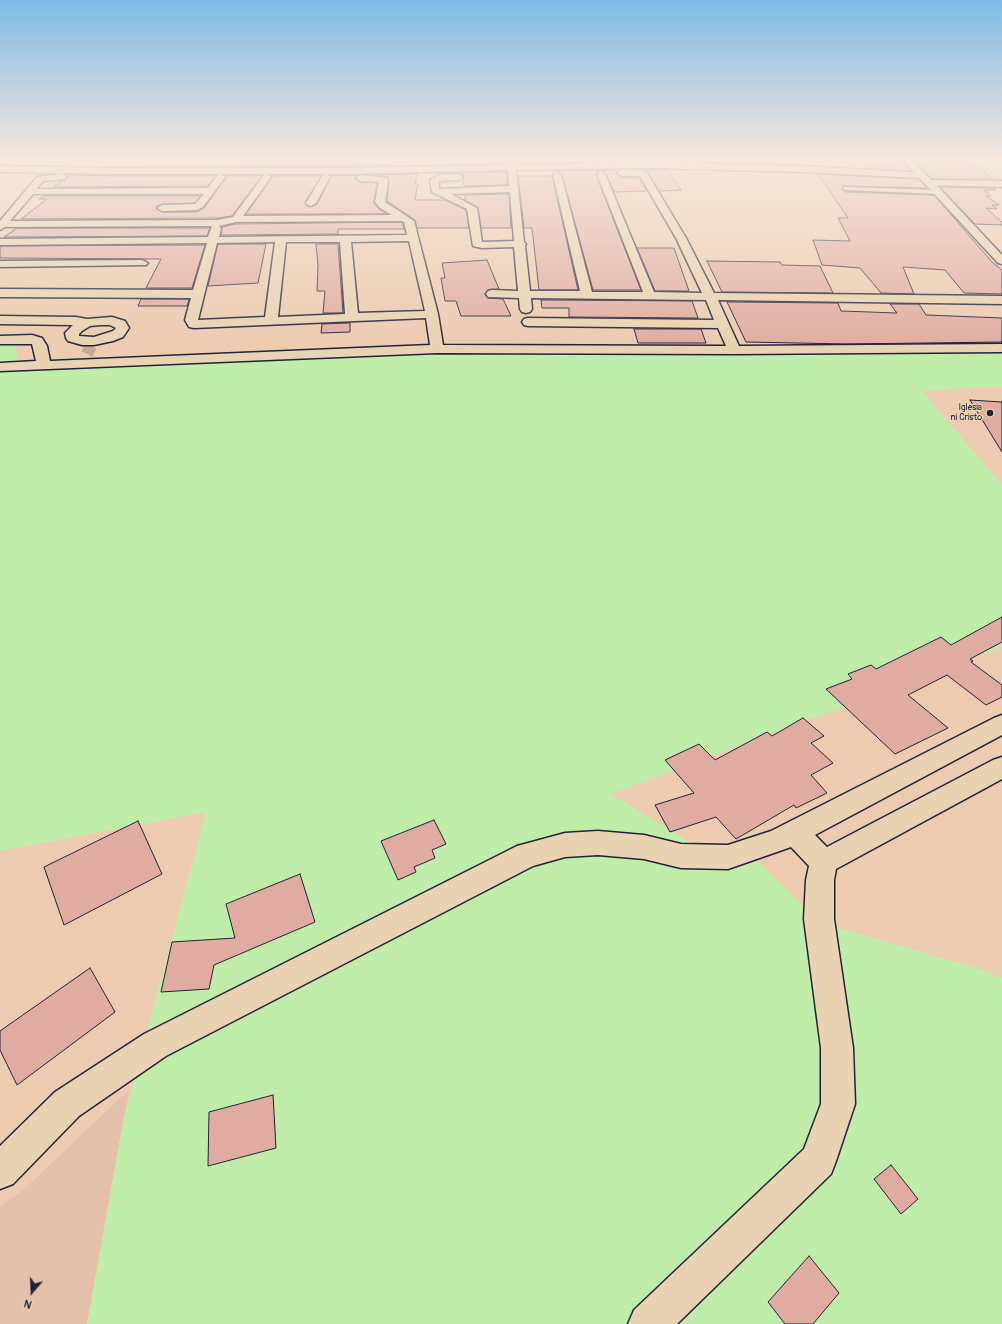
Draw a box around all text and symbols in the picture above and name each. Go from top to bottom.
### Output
place label: Iglesia ni Cristo [951,403,982,424]
marker: Iglesia ni Cristo [985,408,995,418]
north arrow [12,1272,52,1312]
text: N [22,1296,34,1311]

